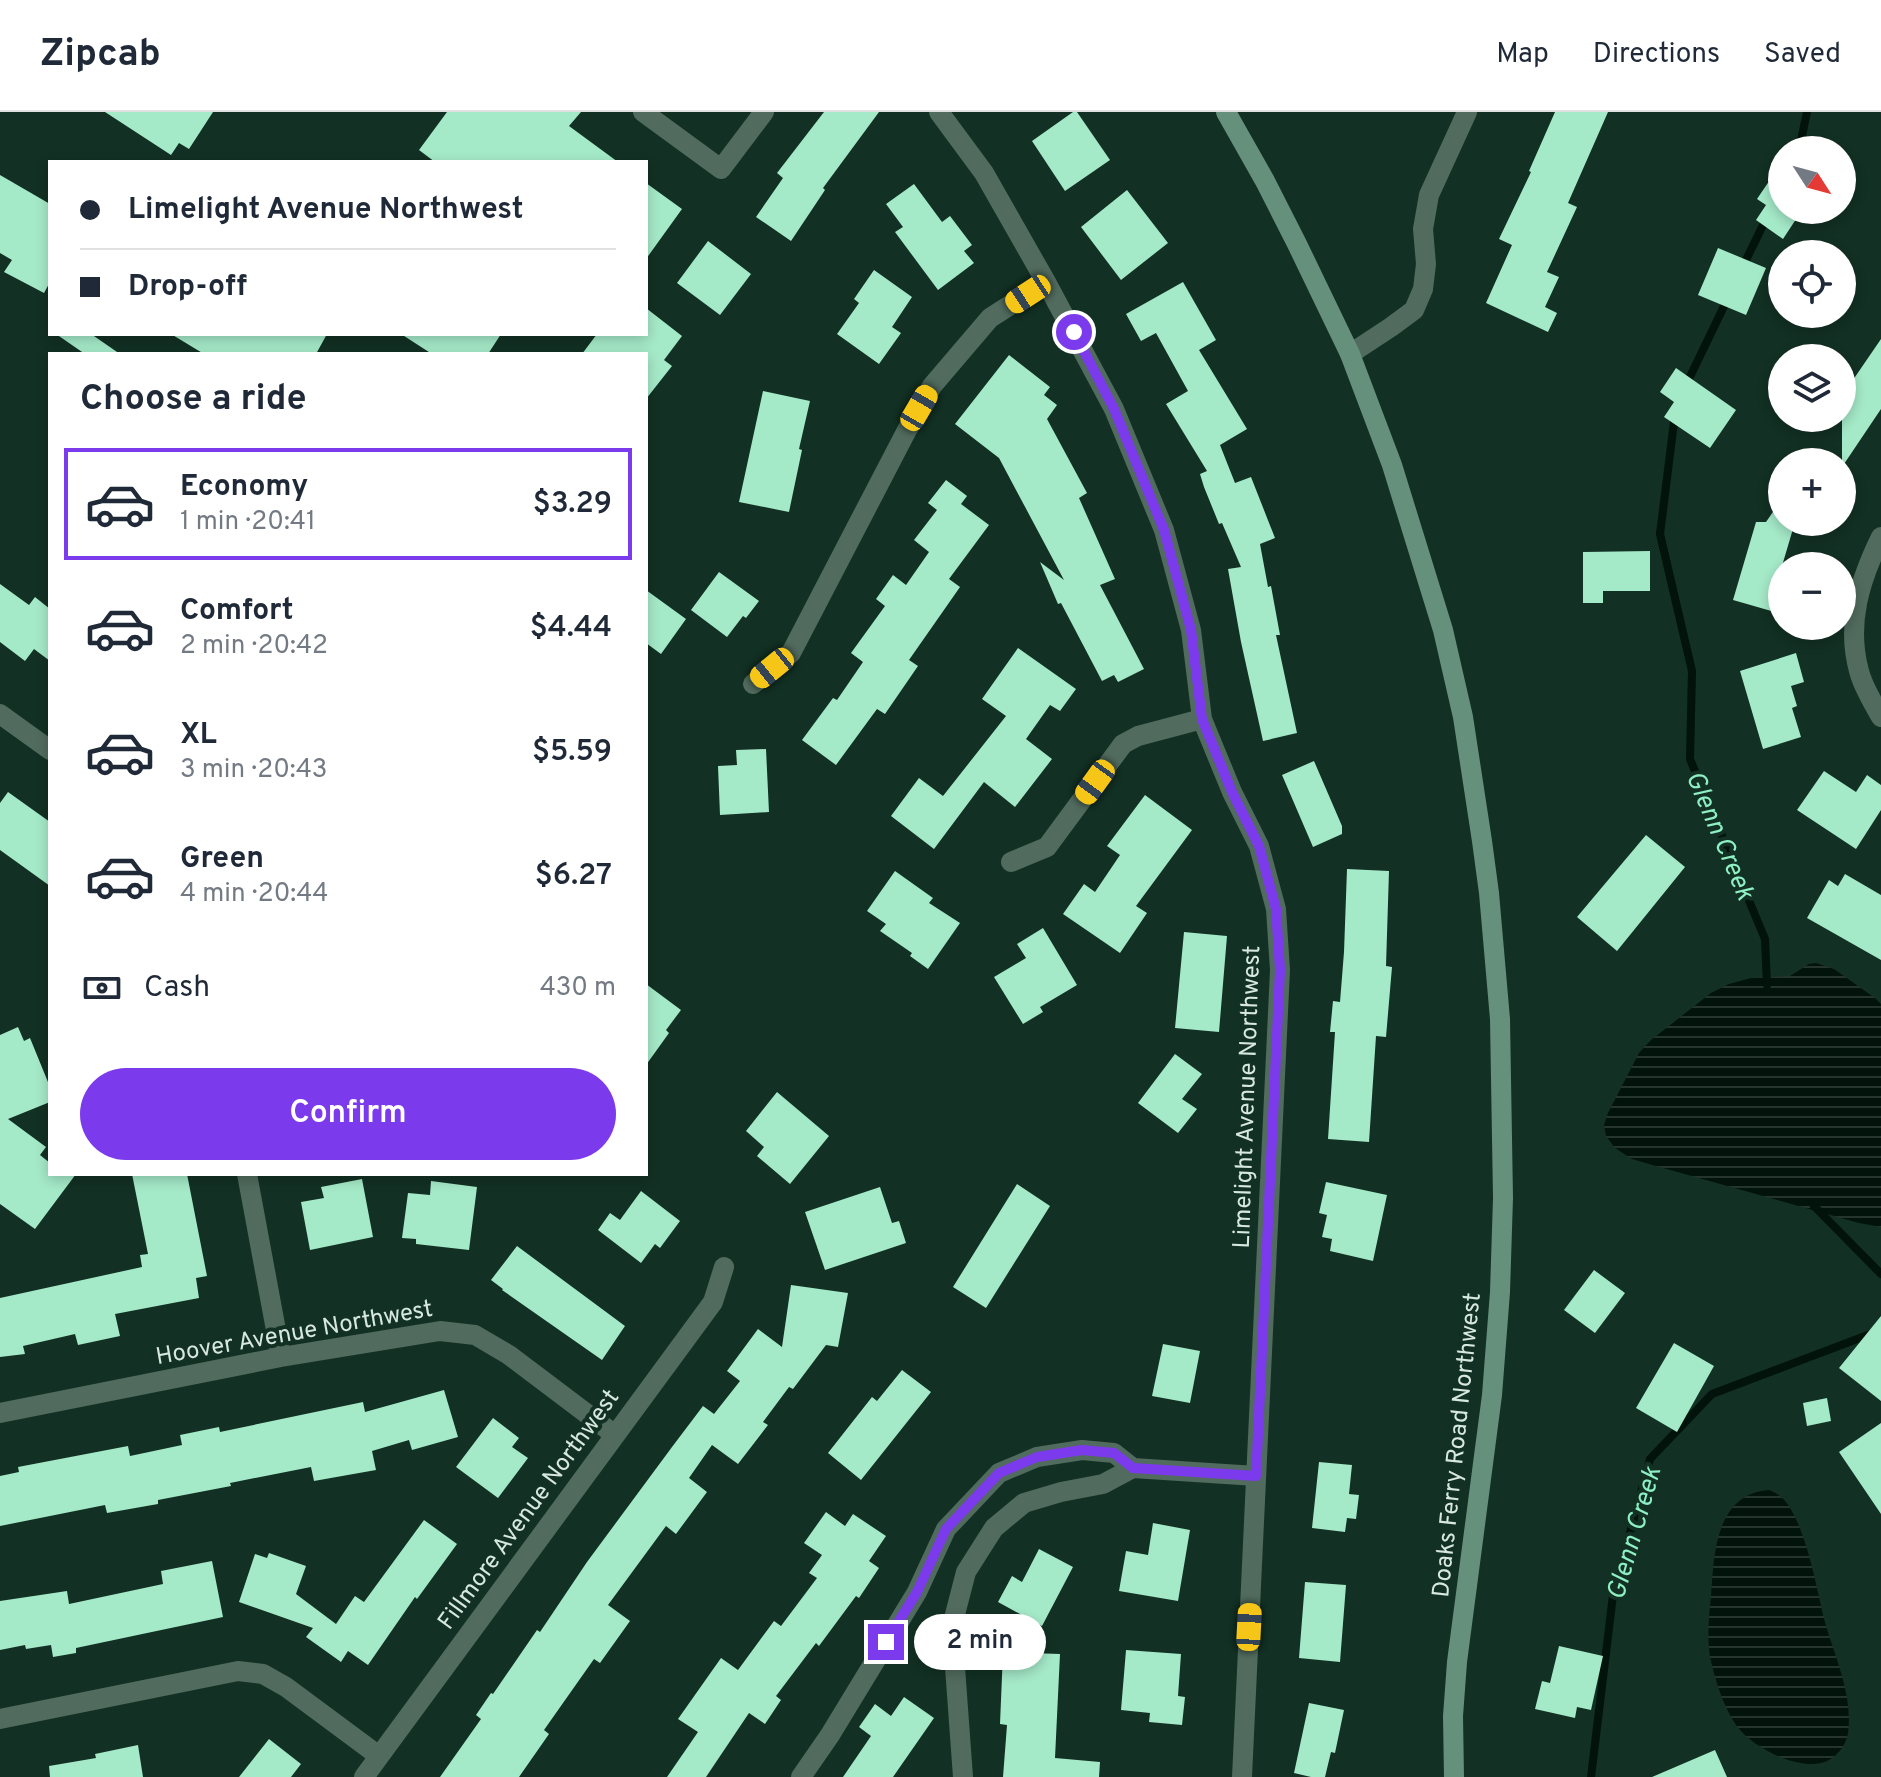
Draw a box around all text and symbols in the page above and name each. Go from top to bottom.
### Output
text: Zipcab [40,31,161,80]
text: Map [1496,37,1549,73]
text: Directions [1593,37,1720,73]
text: Saved [1764,37,1841,73]
north arrow [1768,136,1856,224]
map controls [1768,136,1856,640]
text: Limelight Avenue Northwest [128,192,523,229]
button: locate [1768,240,1856,328]
text: Drop-off [128,269,247,306]
car [1001,271,1055,317]
route start [1056,314,1092,350]
button: layers [1768,344,1856,432]
text: Choose a ride [80,377,306,423]
car [897,381,941,435]
button: + [1768,448,1856,536]
icon: car [84,468,156,540]
text: Economy [180,469,308,506]
text: $3.29 [533,486,612,523]
text: 1 min · 20:41 [180,506,316,539]
button: − [1768,552,1856,640]
icon: car [84,592,156,664]
text: Comfort [180,593,293,630]
text: $4.44 [530,610,612,647]
text: 2 min · 20:42 [180,630,328,663]
car [746,644,798,692]
icon: car [84,716,156,788]
text: XL [180,717,217,754]
text: $5.59 [532,734,612,771]
text: 3 min · 20:43 [180,754,328,787]
car [1071,756,1119,808]
water label: Glenn Creek [1677,767,1761,906]
icon: car [84,840,156,912]
text: Green [180,841,264,878]
text: $6.27 [535,858,612,895]
text: 4 min · 20:44 [180,878,329,911]
street label: Limelight Avenue Northwest [1228,945,1268,1249]
icon: cash [80,966,124,1010]
text: Cash [144,970,210,1007]
text: 430 m [540,972,616,1005]
button: Confirm [80,1068,616,1160]
street label: Doaks Ferry Road Northwest [1427,1291,1489,1599]
street label: Hoover Avenue Northwest [154,1295,435,1373]
street label: Fillmore Avenue Northwest [432,1384,627,1636]
water label: Glenn Creek [1601,1462,1670,1604]
car [1236,1602,1262,1652]
callout: 2 min [914,1614,1046,1670]
route end [868,1624,904,1660]
text: 2 min [946,1625,1014,1658]

